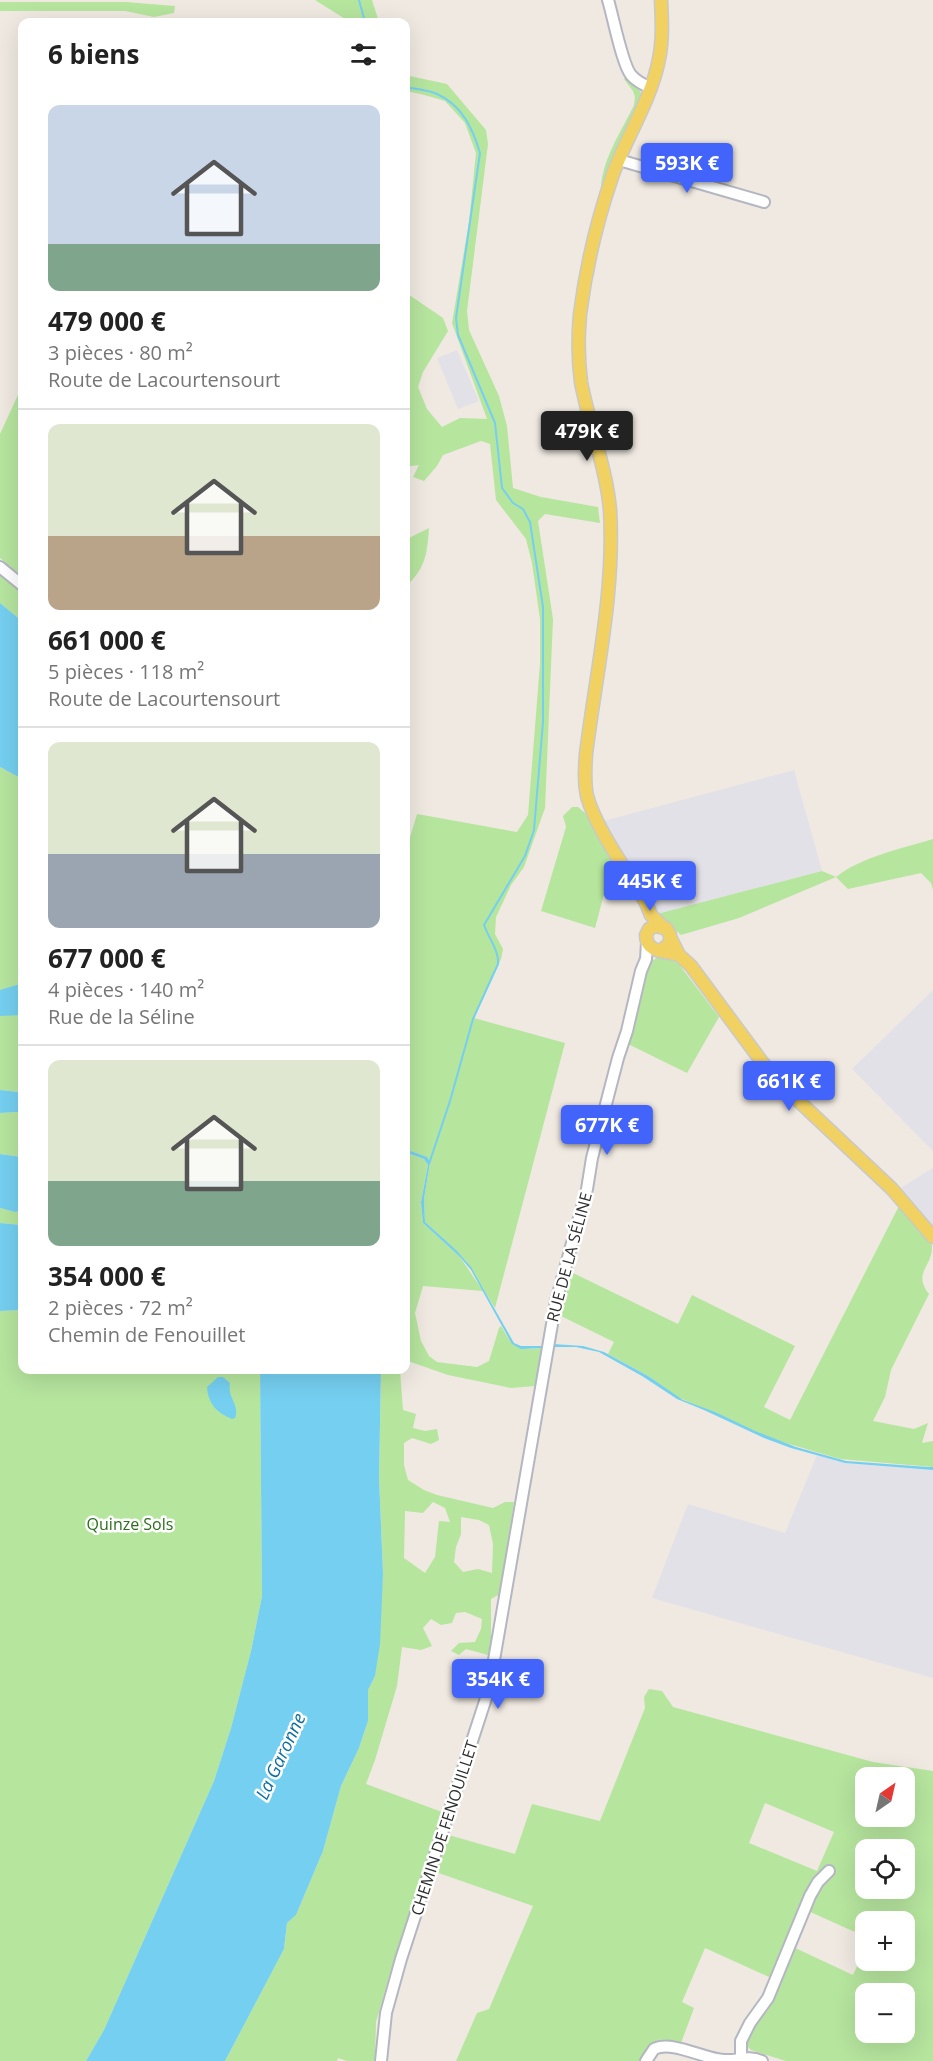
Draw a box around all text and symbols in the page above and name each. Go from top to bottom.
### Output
text: 6 biens [48,36,139,72]
icon: filters [347,38,380,71]
pin: 593K € [638,143,736,194]
icon: home [160,144,268,252]
text: 593K € [655,149,719,176]
text: 479 000 € [48,303,166,339]
text: 3 pièces · 80 m² [48,339,193,366]
text: Route de Lacourtensourt [48,366,280,393]
pin: 479K € [538,411,636,462]
text: 479K € [555,417,619,444]
icon: home [160,463,268,571]
text: 661 000 € [48,622,166,658]
text: 5 pièces · 118 m² [48,658,204,685]
text: Route de Lacourtensourt [48,685,280,712]
icon: home [160,781,268,889]
pin: 445K € [601,861,699,912]
text: 445K € [618,867,682,894]
text: 677 000 € [48,940,166,976]
text: 4 pièces · 140 m² [48,976,204,1003]
text: Rue de la Séline [48,1003,195,1030]
pin: 661K € [740,1061,838,1112]
text: 661K € [757,1067,821,1094]
icon: home [160,1099,268,1207]
pin: 677K € [558,1105,656,1156]
text: 677K € [575,1111,639,1138]
street label: RUE DE LA SÉLINE [541,1190,597,1324]
text: 354 000 € [48,1258,166,1294]
text: 2 pièces · 72 m² [48,1294,193,1321]
text: Chemin de Fenouillet [48,1321,245,1348]
park label: Quinze Sols [87,1513,173,1535]
pin: 354K € [449,1659,547,1710]
text: 354K € [466,1665,530,1692]
water label: La Garonne [250,1709,311,1803]
street label: CHEMIN DE FENOUILLET [405,1738,483,1918]
north arrow [855,1767,915,1827]
map controls [855,1767,915,2043]
button: locate [855,1839,915,1899]
button: + [855,1911,915,1971]
button: − [855,1983,915,2043]

